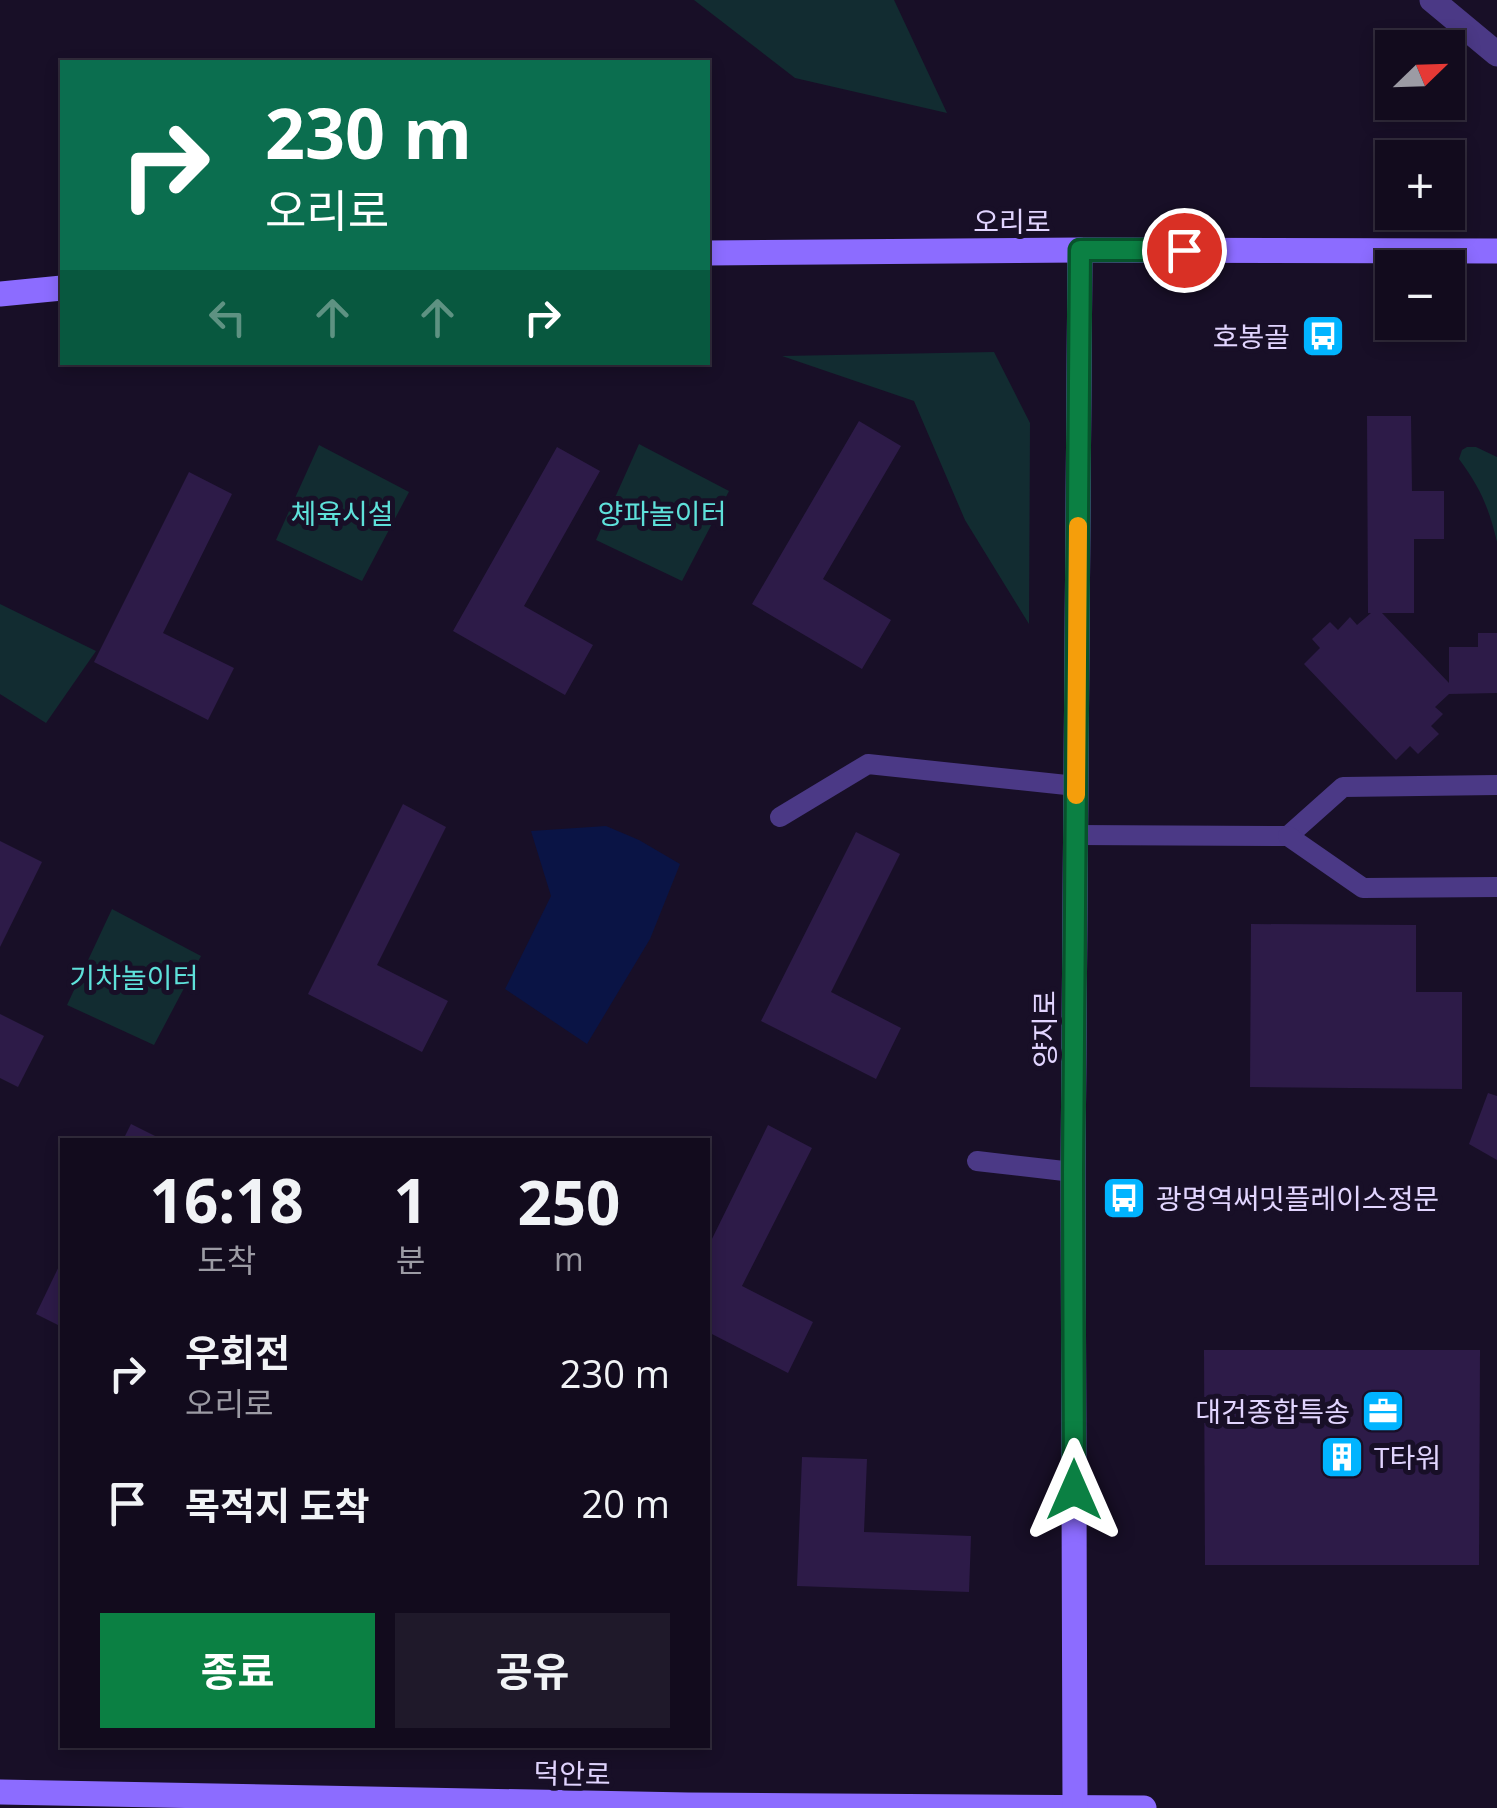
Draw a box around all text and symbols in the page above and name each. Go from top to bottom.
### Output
north arrow [1375,30,1465,120]
map controls [1375,30,1465,340]
text: 230 m [265,84,472,180]
icon: right [100,100,230,230]
button: + [1375,140,1465,230]
text: 오리로 [265,179,389,240]
street label: 오리로 [973,202,1051,240]
pin [1142,208,1227,293]
icon: arrive [1157,223,1212,278]
button: − [1375,250,1465,340]
icon: left [200,290,255,345]
icon: ahead [305,290,360,345]
icon: ahead [410,290,465,345]
icon: right [515,290,570,345]
bus stop icon: 호봉골 [1300,313,1346,359]
place label: 호봉골 [1213,317,1290,355]
park label: 체육시설 [290,494,394,532]
park label: 양파놀이터 [598,494,726,532]
park label: 기차놀이터 [70,958,198,996]
street label: 양지로 [1025,990,1063,1068]
text: 16:18 [150,1159,304,1241]
text: 1 [394,1159,428,1241]
text: 250 [517,1161,620,1243]
bus stop icon: 광명역써밋플레이스정문 [1101,1175,1147,1221]
place label: 광명역써밋플레이스정문 [1156,1179,1439,1217]
text: m [554,1237,584,1280]
text: 도착 [197,1238,256,1281]
text: 분 [396,1238,425,1281]
text: 우회전 [185,1326,290,1378]
icon: right [100,1346,155,1401]
text: 230 m [560,1347,670,1399]
text: 오리로 [185,1381,273,1424]
office icon: 대건종합특송 [1360,1388,1406,1434]
place label: 대건종합특송 [1195,1392,1350,1430]
building icon: T타워 [1319,1434,1365,1480]
position arrow [1022,1438,1126,1542]
place label: T타워 [1374,1438,1441,1476]
icon: arrive [100,1476,155,1531]
text: 20 m [581,1477,670,1529]
text: 목적지 도착 [185,1479,370,1531]
button: 종료 [100,1613,375,1728]
button: 공유 [395,1613,670,1728]
street label: 덕안로 [533,1753,611,1793]

